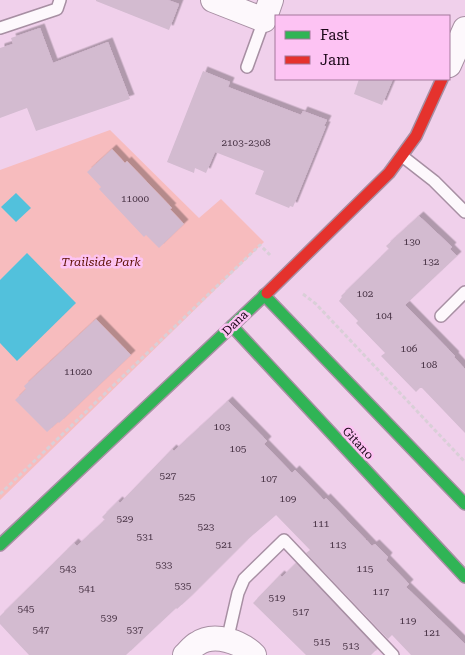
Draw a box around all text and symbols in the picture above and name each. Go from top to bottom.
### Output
legend [275,15,450,80]
text: Fast [320,26,350,44]
text: Jam [320,51,350,69]
house number: 2103-2308 [221,137,271,148]
house number: 11000 [121,193,149,204]
house number: 130 [404,236,421,247]
park label: Trailside Park [61,255,141,269]
house number: 132 [423,256,440,267]
house number: 102 [357,288,374,299]
street label: Dana [219,307,251,338]
house number: 104 [376,310,393,321]
house number: 106 [401,343,418,354]
house number: 108 [421,359,438,370]
house number: 11020 [64,366,92,377]
house number: 103 [214,421,231,432]
street label: Gitano [340,424,376,462]
house number: 105 [230,443,247,454]
house number: 527 [160,470,177,481]
house number: 107 [261,473,278,484]
house number: 525 [179,491,196,502]
house number: 109 [280,493,297,504]
house number: 529 [117,513,134,524]
house number: 111 [313,518,330,529]
house number: 523 [198,521,215,532]
house number: 531 [137,531,154,542]
house number: 521 [216,539,233,550]
house number: 113 [330,539,347,550]
house number: 533 [156,559,173,570]
house number: 543 [60,563,77,574]
house number: 115 [357,563,374,574]
house number: 535 [175,580,192,591]
house number: 541 [79,583,96,594]
house number: 117 [373,586,390,597]
house number: 519 [269,592,286,603]
house number: 545 [18,603,35,614]
house number: 517 [293,606,310,617]
house number: 539 [101,612,118,623]
house number: 119 [400,615,417,626]
house number: 547 [33,624,50,635]
house number: 537 [127,624,144,635]
house number: 121 [424,627,441,638]
house number: 515 [314,636,331,647]
house number: 513 [343,640,360,651]

